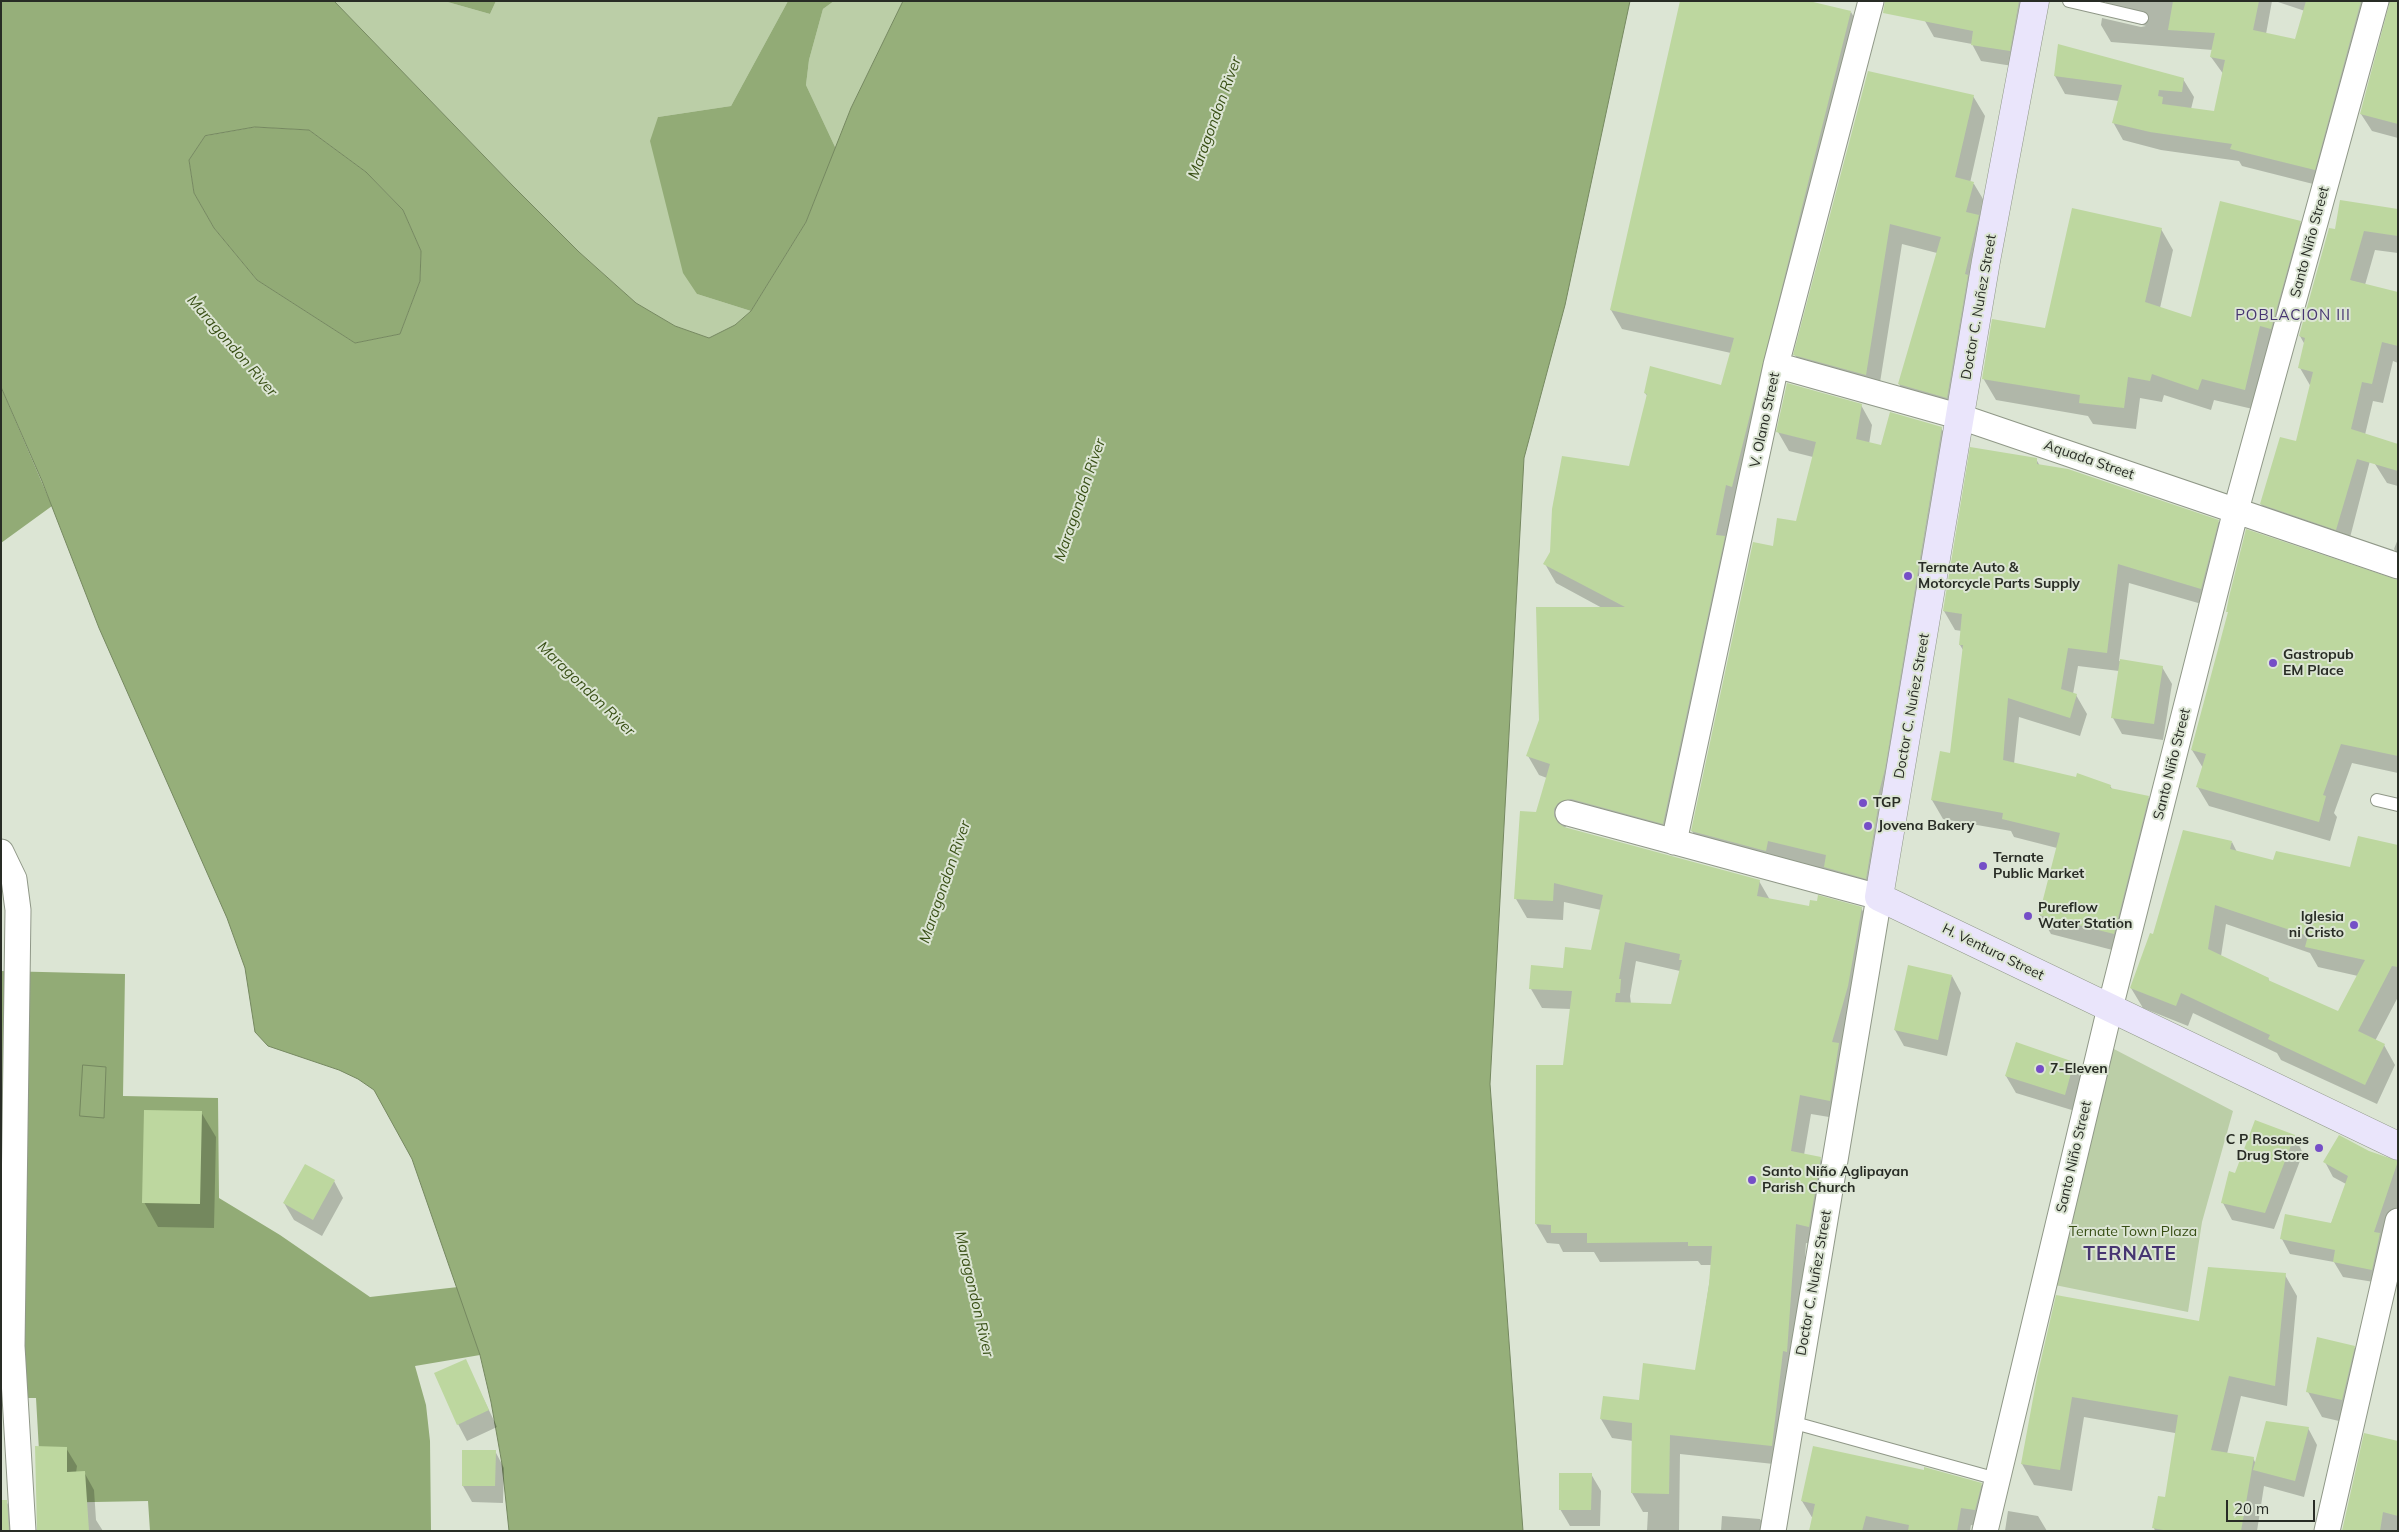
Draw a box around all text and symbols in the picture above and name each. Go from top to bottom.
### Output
water label: Maragondon River [1185,55,1245,181]
street label: Santo Niño Street [2287,185,2333,299]
street label: Doctor C. Nuñez Street [1958,233,2000,381]
water label: Maragondon River [183,292,281,400]
district label: POBLACION III [2234,306,2352,324]
street label: V. Olano Street [1747,371,1783,469]
water label: Maragondon River [1051,436,1109,564]
street label: Aquada Street [2042,437,2136,483]
place label: Ternate Auto & Motorcycle Parts Supply [1918,560,2080,592]
marker: Ternate Auto & Motorcycle Parts Supply [1902,570,1914,582]
street label: Doctor C. Nuñez Street [1891,632,1933,780]
water label: Maragondon River [534,638,638,740]
place label: Gastropub EM Place [2283,647,2354,680]
marker: Gastropub EM Place [2267,657,2279,669]
street label: Santo Niño Street [2150,707,2194,821]
place label: TGP [1873,795,1901,811]
marker: TGP [1857,797,1869,809]
water label: Maragondon River [916,818,974,946]
place label: Jovena Bakery [1878,818,1974,834]
marker: Jovena Bakery [1862,820,1874,832]
place label: Ternate Public Market [1993,850,2084,882]
marker: Ternate Public Market [1977,860,1989,872]
place label: Pureflow Water Station [2038,900,2132,932]
place label: Iglesia ni Cristo [2289,909,2344,942]
marker: Pureflow Water Station [2022,910,2034,922]
marker: Iglesia ni Cristo [2348,919,2360,931]
street label: H. Ventura Street [1939,920,2047,984]
place label: 7-Eleven [2050,1061,2108,1077]
marker: 7-Eleven [2034,1063,2046,1075]
street label: Santo Niño Street [2053,1099,2095,1215]
place label: C P Rosanes Drug Store [2226,1132,2309,1164]
marker: C P Rosanes Drug Store [2313,1142,2325,1154]
place label: Santo Niño Aglipayan Parish Church [1762,1164,1909,1196]
marker: Santo Niño Aglipayan Parish Church [1746,1174,1758,1186]
street label: Doctor C. Nuñez Street [1793,1209,1835,1357]
park label: Ternate Town Plaza [2069,1224,2197,1240]
water label: Maragondon River [951,1229,997,1359]
district label: TERNATE [2082,1243,2178,1265]
scale bar [2229,1490,2318,1522]
text: 20 m [2234,1499,2269,1518]

